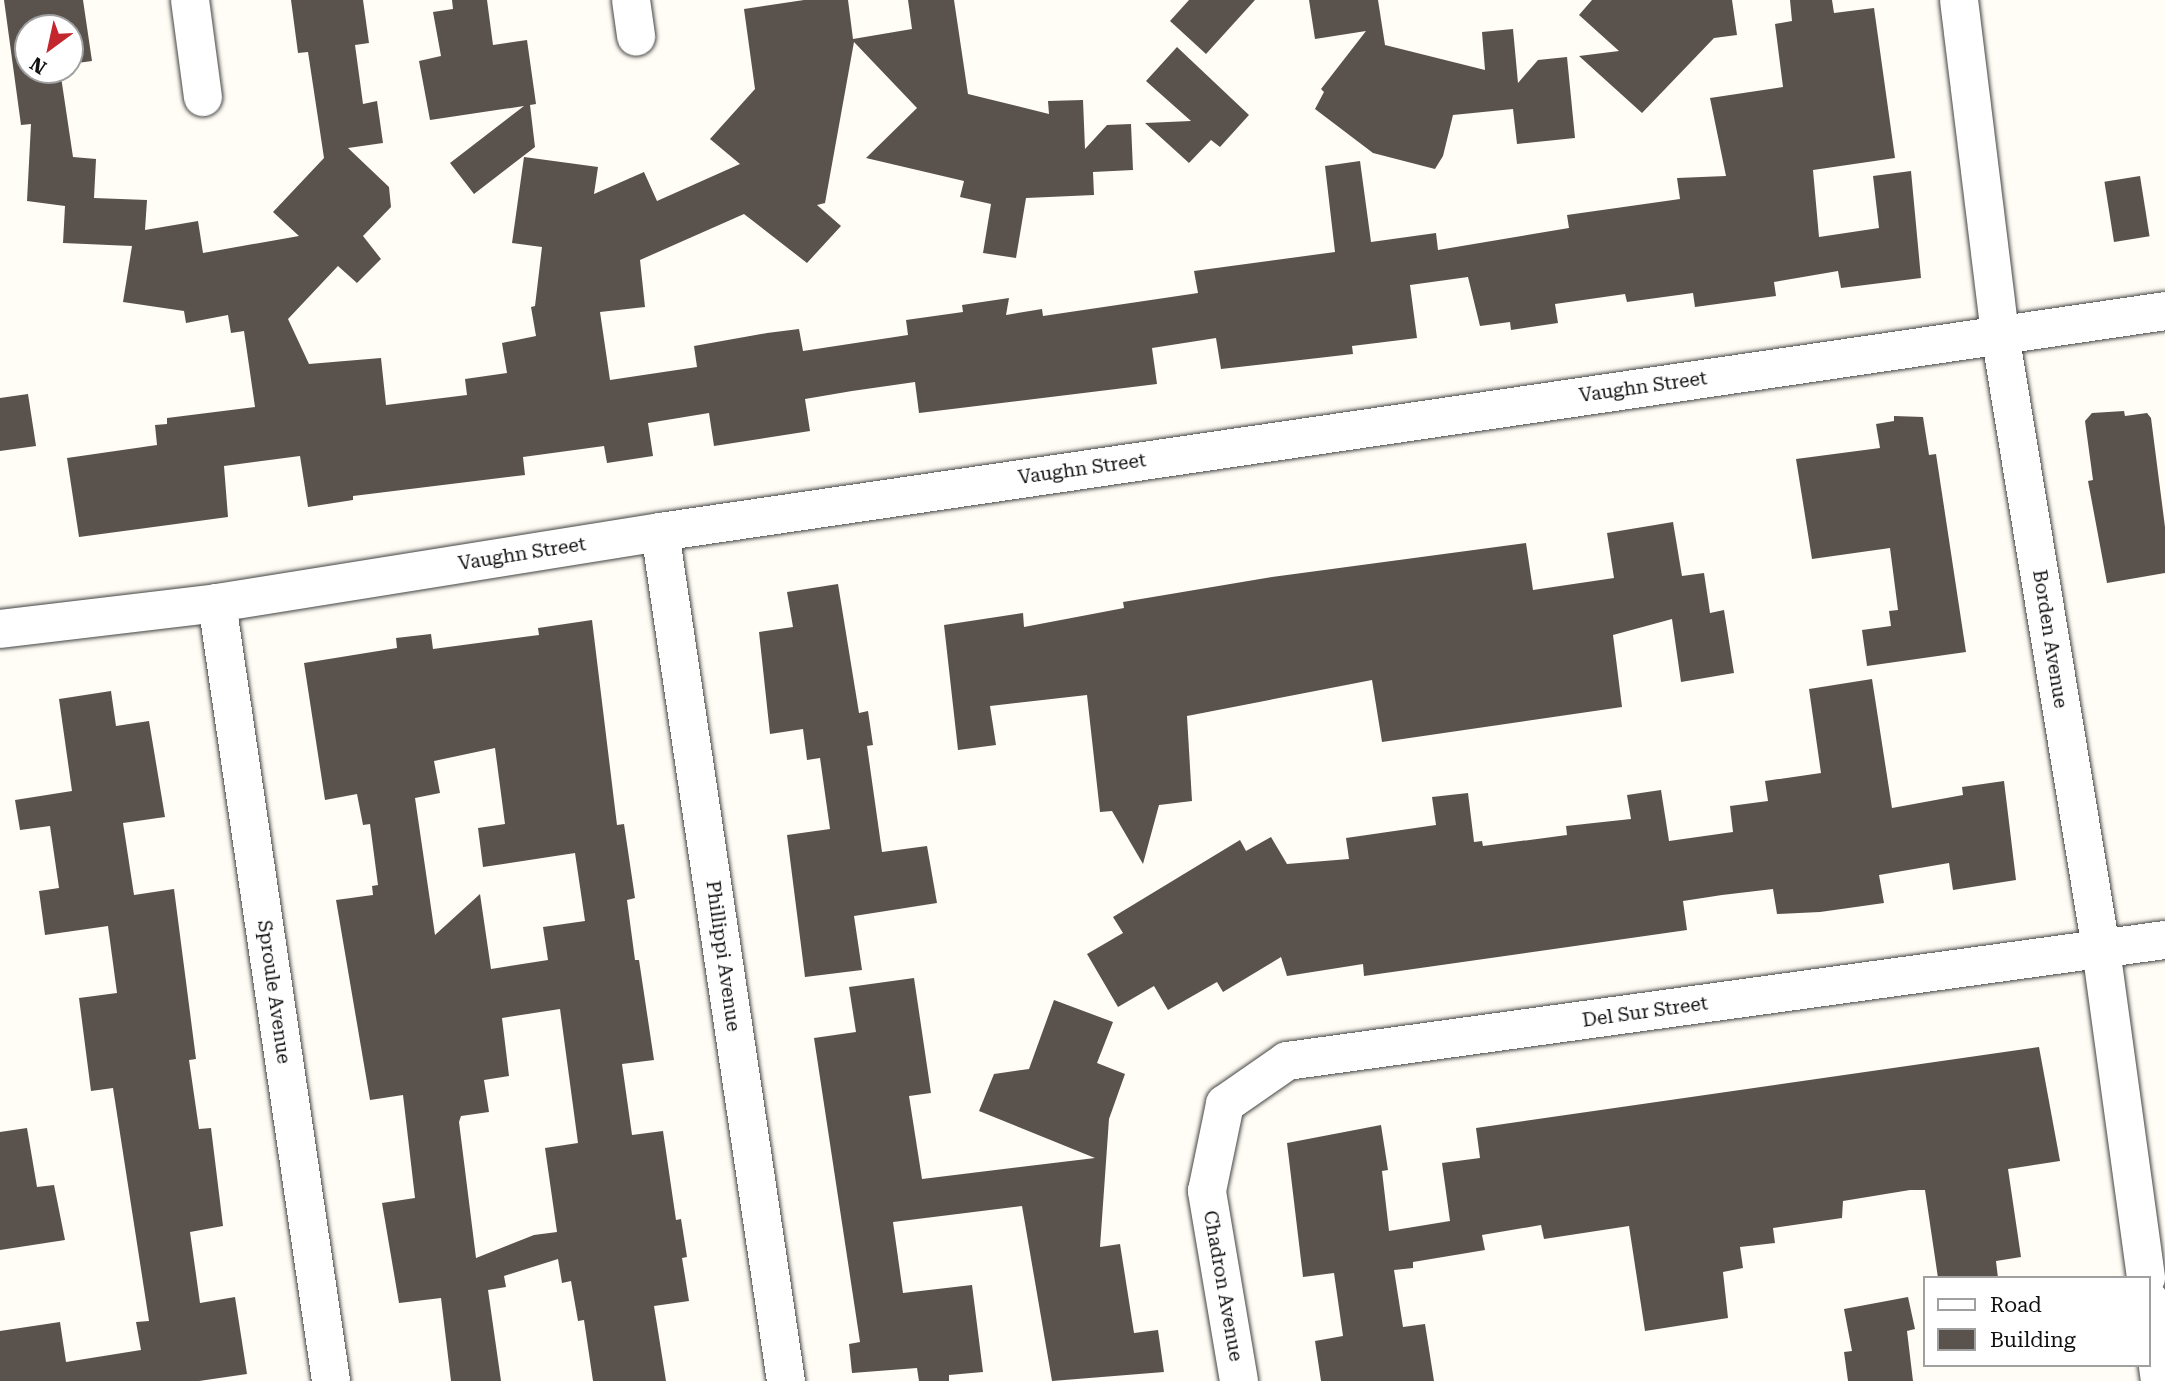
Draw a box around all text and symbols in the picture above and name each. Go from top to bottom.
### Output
north arrow [14,14,84,84]
text: N [26,52,51,79]
street label: Vaughn Street [1578,367,1708,407]
street label: Vaughn Street [1017,449,1147,489]
street label: Vaughn Street [457,533,587,575]
street label: Borden Avenue [2028,568,2072,710]
street label: Phillippi Avenue [701,879,745,1033]
street label: Sproule Avenue [253,919,295,1065]
street label: Del Sur Street [1581,992,1709,1032]
street label: Chadron Avenue [1199,1209,1247,1363]
legend [1924,1276,2151,1367]
text: Road [1990,1293,2042,1317]
text: Building [1990,1328,2076,1352]

